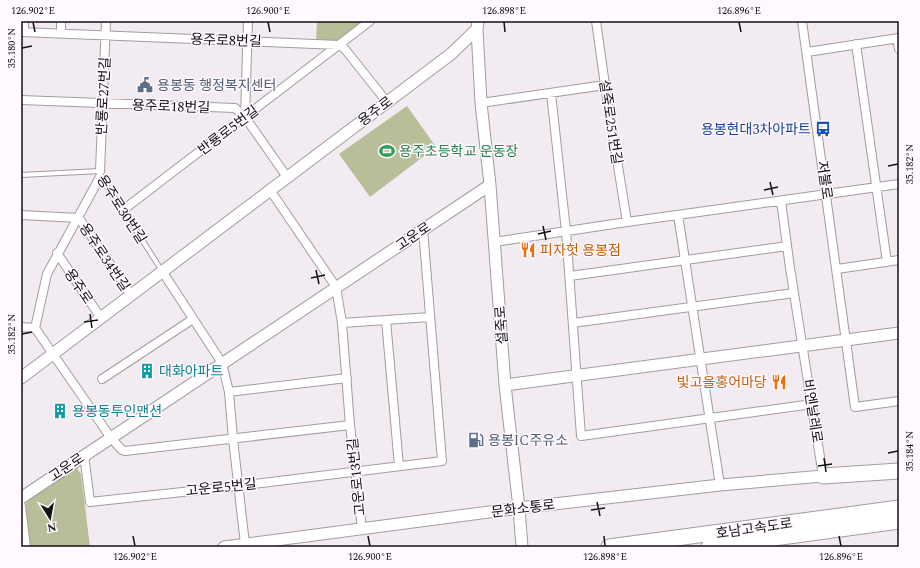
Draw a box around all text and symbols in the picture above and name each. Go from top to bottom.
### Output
text: 126.902°E [11,3,55,19]
text: 126.900°E [246,3,290,19]
text: 126.898°E [482,3,526,19]
text: 126.896°E [717,3,761,19]
text: 35.180°N [4,28,20,68]
street label: 용주로8번길 [190,29,262,52]
street label: 반룡로27번길 [91,56,116,136]
place label: 용봉동 행정복지센터 [157,75,276,96]
public building icon: 용봉동 행정복지센터 [136,76,154,94]
street label: 설죽로251번길 [593,78,628,166]
street label: 용주로 [354,91,397,131]
street label: 용주로18번길 [131,95,211,118]
street label: 반룡로5번길 [193,101,263,160]
place label: 용봉현대3차아파트 [701,119,811,140]
bus stop icon: 용봉현대3차아파트 [814,120,832,138]
place label: 용주초등학교 운동장 [399,141,519,162]
sports icon: 용주초등학교 운동장 [378,142,396,160]
text: 35.182°N [902,144,918,184]
street label: 저불로 [811,159,838,201]
street label: 용주로30번길 [91,171,152,248]
street label: 고운로 [391,217,435,256]
street label: 용주로34번길 [76,220,134,294]
place label: 피자헛 용봉점 [540,240,621,261]
restaurant icon: 피자헛 용봉점 [519,241,537,259]
street label: 용주로 [61,265,97,307]
street label: 설죽로 [490,305,513,345]
text: 35.182°N [4,314,20,354]
place label: 대화아파트 [159,361,224,382]
building icon: 대화아파트 [138,362,156,380]
place label: 빛고을홍어마당 [677,372,767,393]
restaurant icon: 빛고을홍어마당 [770,373,788,391]
street label: 비엔날레로 [797,378,828,445]
place label: 용봉동투인맨션 [72,401,162,422]
building icon: 용봉동투인맨션 [51,402,69,420]
place label: 용봉IC주유소 [488,430,568,451]
fuel station icon: 용봉IC주유소 [467,431,485,449]
text: 35.184°N [902,431,918,471]
street label: 고운로13번길 [342,437,371,517]
street label: 고운로 [44,448,88,487]
street label: 고운로5번길 [184,473,258,502]
street label: 문화소통로 [490,494,556,523]
north arrow [30,498,70,538]
street label: 호남고속도로 [714,513,794,544]
text: N [46,518,58,537]
text: 126.902°E [113,549,157,565]
text: 126.900°E [348,549,392,565]
text: 126.898°E [583,549,627,565]
text: 126.896°E [819,549,863,565]

